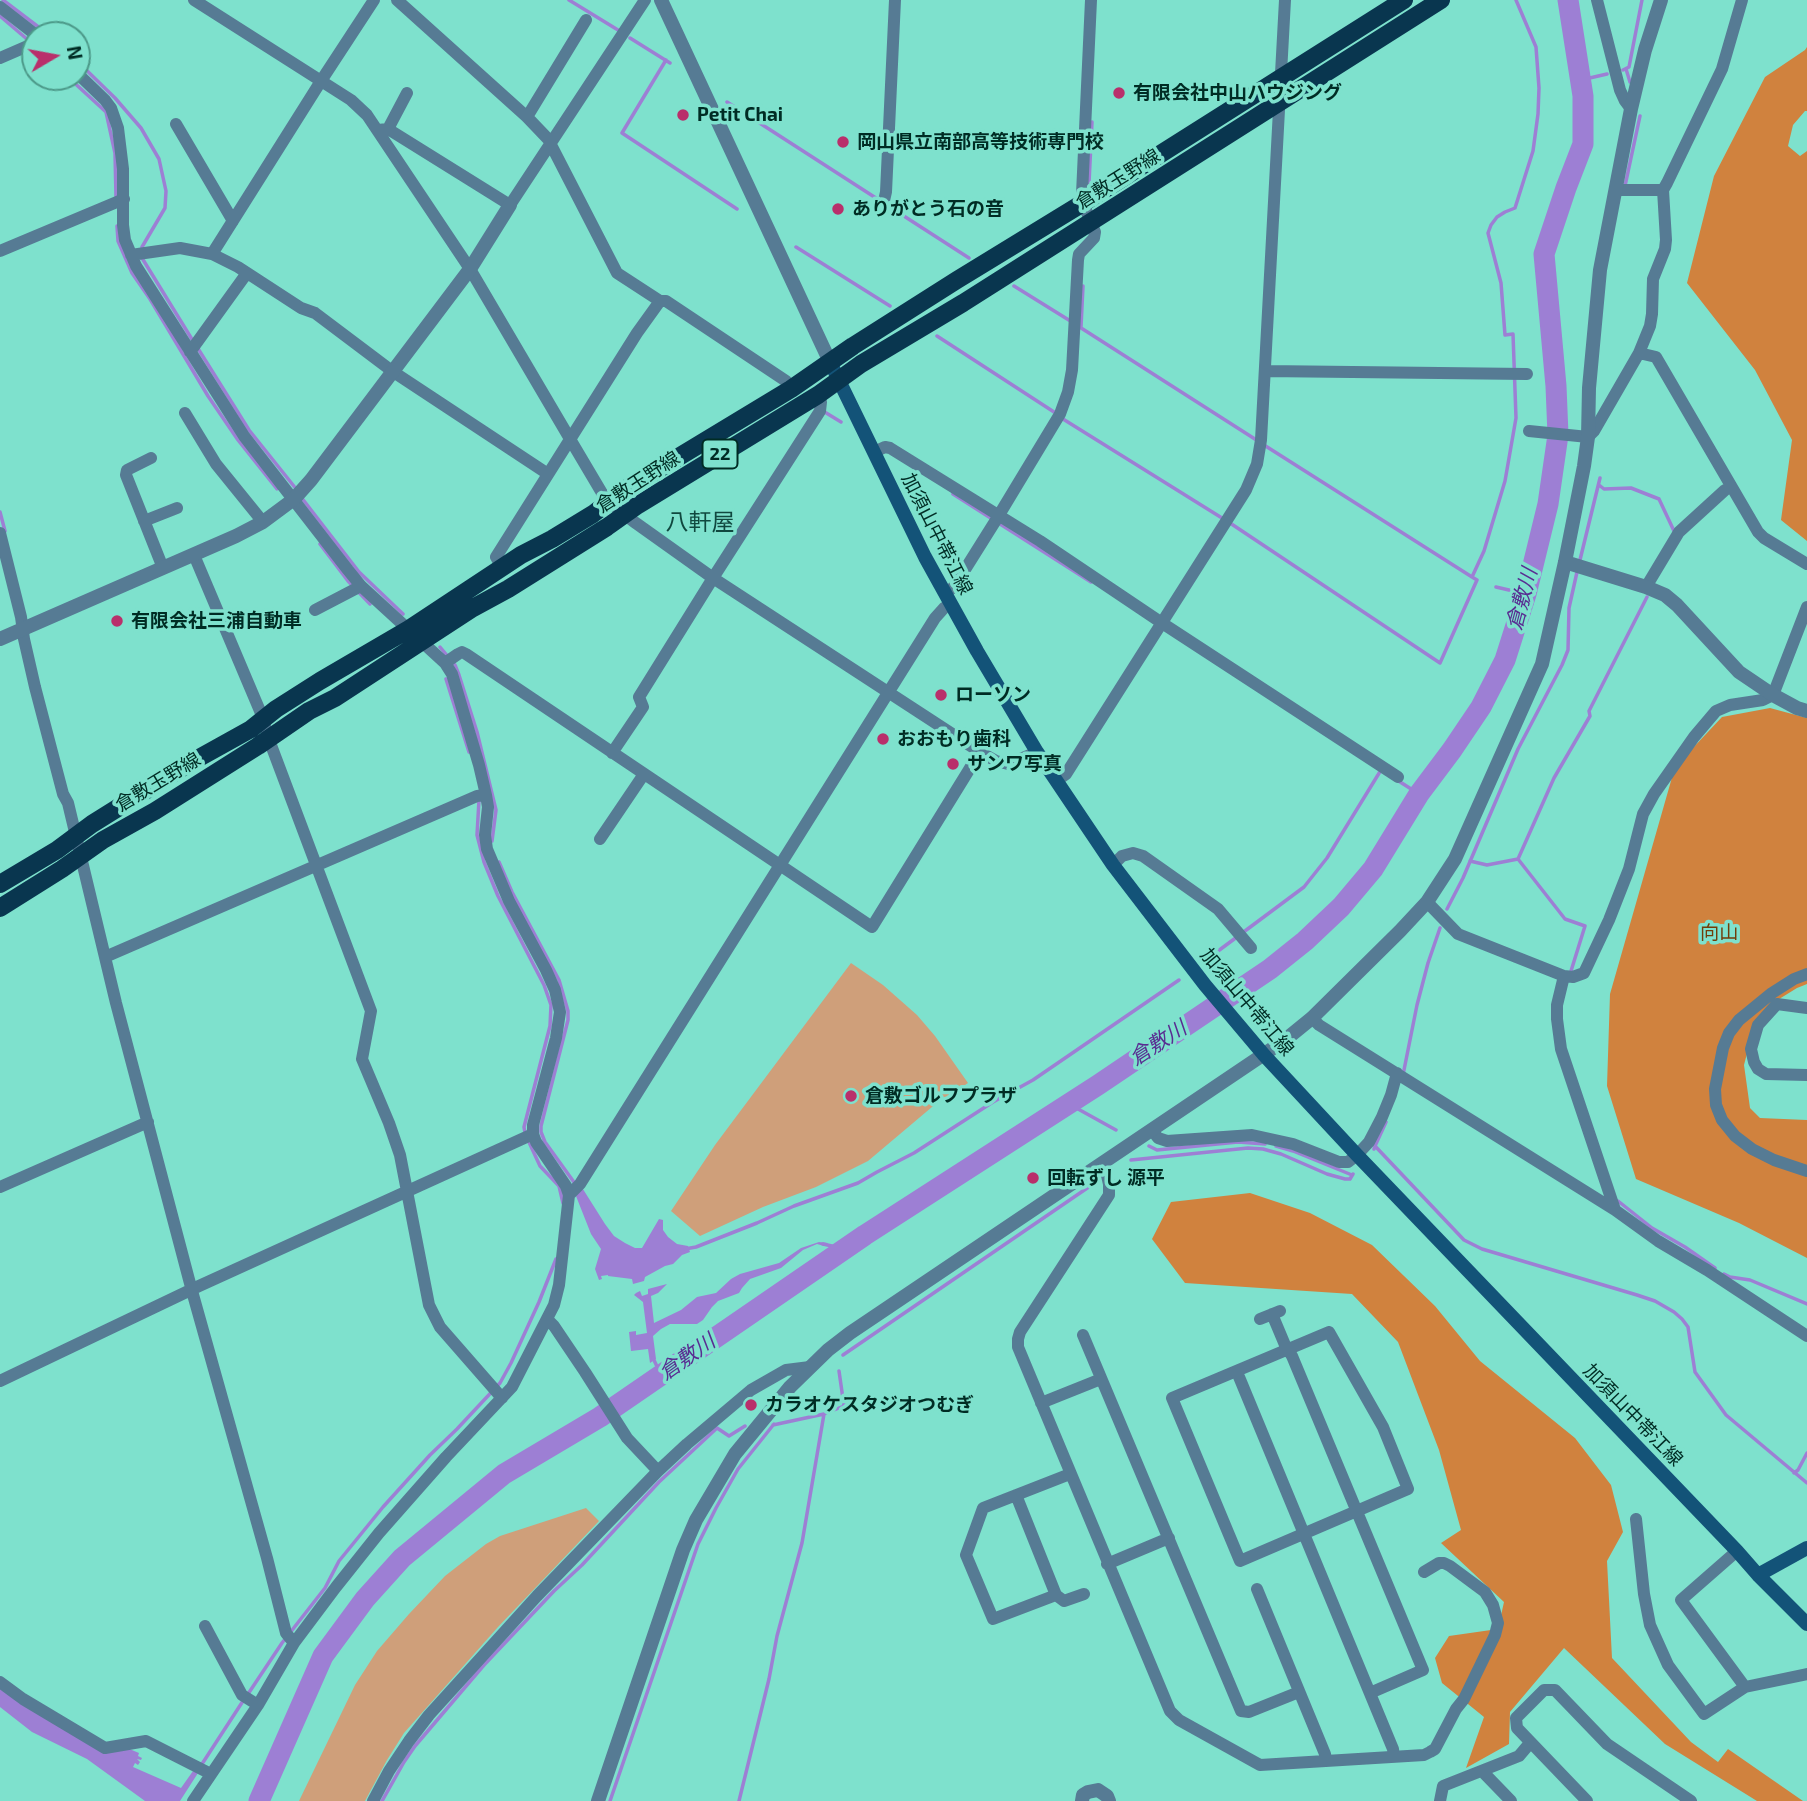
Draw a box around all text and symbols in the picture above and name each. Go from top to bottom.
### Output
north arrow [21,21,91,91]
text: N [63,44,88,61]
place label: 有限会社中山ハウジング [1133,82,1342,104]
marker: 有限会社中山ハウジング [1111,85,1127,101]
place label: Petit Chai [697,104,783,126]
marker: Petit Chai [675,107,691,123]
place label: 岡山県立南部高等技術専門校 [857,131,1104,153]
marker: 岡山県立南部高等技術専門校 [835,134,851,150]
street label: 倉敷玉野線 [1072,144,1164,214]
place label: ありがとう石の音 [852,198,1004,220]
marker: ありがとう石の音 [830,201,846,217]
road number: 22 [702,440,738,468]
street label: 倉敷玉野線 [592,447,684,517]
street label: 加須山中帯江線 [897,470,977,598]
district label: 八軒屋 [666,508,734,536]
water label: 倉敷川 [1502,565,1542,633]
place label: 有限会社三浦自動車 [131,610,302,632]
marker: 有限会社三浦自動車 [109,613,125,629]
place label: ローソン [955,684,1031,706]
marker: ローソン [933,687,949,703]
place label: おおもり歯科 [897,728,1011,750]
marker: おおもり歯科 [875,731,891,747]
street label: 倉敷玉野線 [111,748,205,816]
place label: サンワ写真 [967,753,1062,775]
marker: サンワ写真 [945,756,961,772]
park label: 向山 [1700,922,1738,944]
street label: 加須山中帯江線 [1196,944,1298,1060]
water label: 倉敷川 [1125,1015,1191,1071]
place label: 倉敷ゴルフプラザ [865,1085,1017,1107]
marker: 倉敷ゴルフプラザ [843,1088,859,1104]
place label: 回転ずし 源平 [1047,1167,1165,1189]
marker: 回転ずし 源平 [1025,1170,1041,1186]
water label: 倉敷川 [654,1329,720,1385]
street label: 加須山中帯江線 [1579,1359,1687,1471]
place label: カラオケスタジオつむぎ [765,1394,974,1416]
marker: カラオケスタジオつむぎ [743,1397,759,1413]

